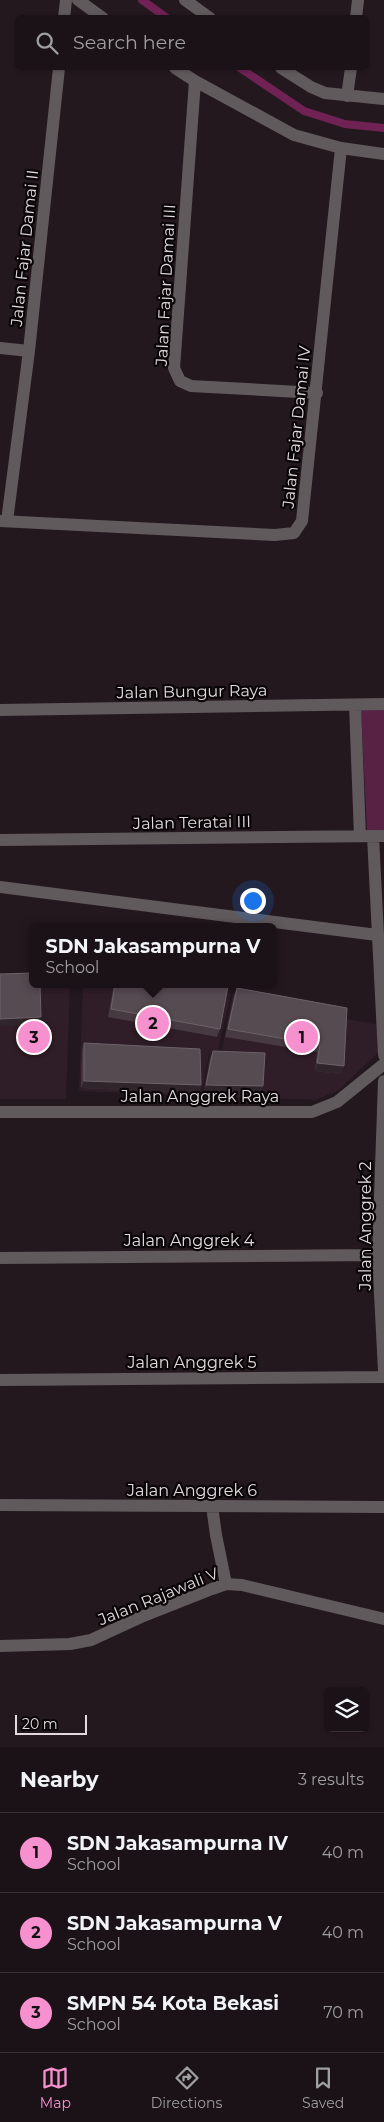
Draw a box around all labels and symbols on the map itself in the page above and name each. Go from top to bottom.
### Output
street label: Jalan Fajar Damai II [7,169,42,328]
street label: Jalan Fajar Damai III [152,204,179,367]
street label: Jalan Fajar Damai IV [278,344,315,510]
street label: Jalan Bungur Raya [116,681,267,702]
street label: Jalan Teratai III [132,812,251,833]
your location [240,888,266,914]
pin: 2 [137,1004,169,1042]
pin: 3 [18,1018,50,1056]
pin: 1 [286,1018,318,1056]
street label: Jalan Anggrek Raya [120,1087,279,1106]
street label: Jalan Anggrek 2 [356,1161,375,1292]
street label: Jalan Anggrek 4 [123,1231,255,1250]
street label: Jalan Anggrek 5 [126,1353,257,1372]
street label: Jalan Anggrek 6 [126,1481,257,1500]
street label: Jalan Rajawali V [94,1563,222,1630]
scale bar [15,1712,88,1735]

